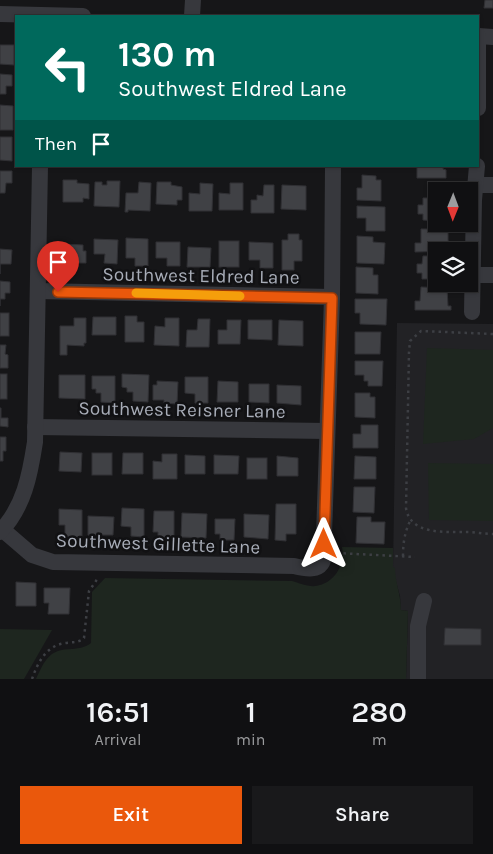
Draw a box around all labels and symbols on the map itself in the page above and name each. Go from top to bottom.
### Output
north arrow [428,182,478,232]
pin [37,241,79,292]
street label: Southwest Eldred Lane [102,263,300,289]
street label: Southwest Reisner Lane [78,397,286,423]
position arrow [297,517,349,569]
street label: Southwest Gillette Lane [55,529,261,559]

